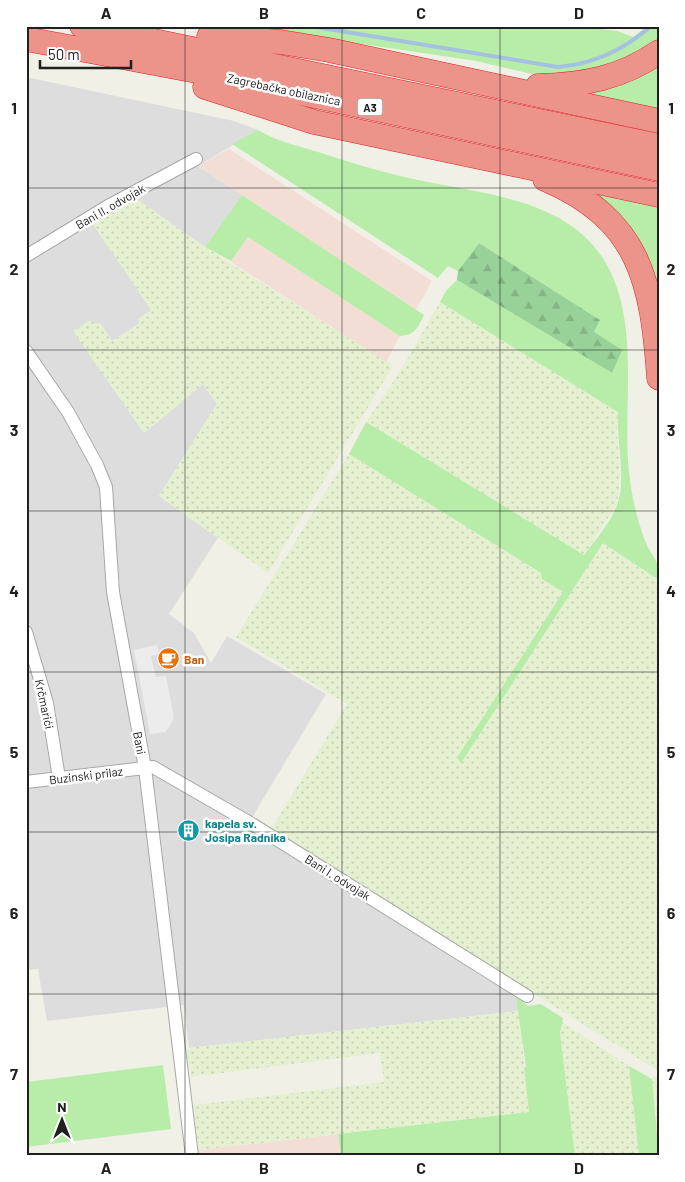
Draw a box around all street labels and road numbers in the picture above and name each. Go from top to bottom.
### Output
street label: Zagrebačka obilaznica [226,70,342,108]
road number: A3 [358,98,382,115]
street label: Bani II. odvojak [73,181,147,231]
street label: Krčmarići [33,678,57,730]
street label: Bani [131,730,149,756]
street label: Buzinski prilaz [48,764,124,786]
street label: Bani I. odvojak [303,851,373,903]

